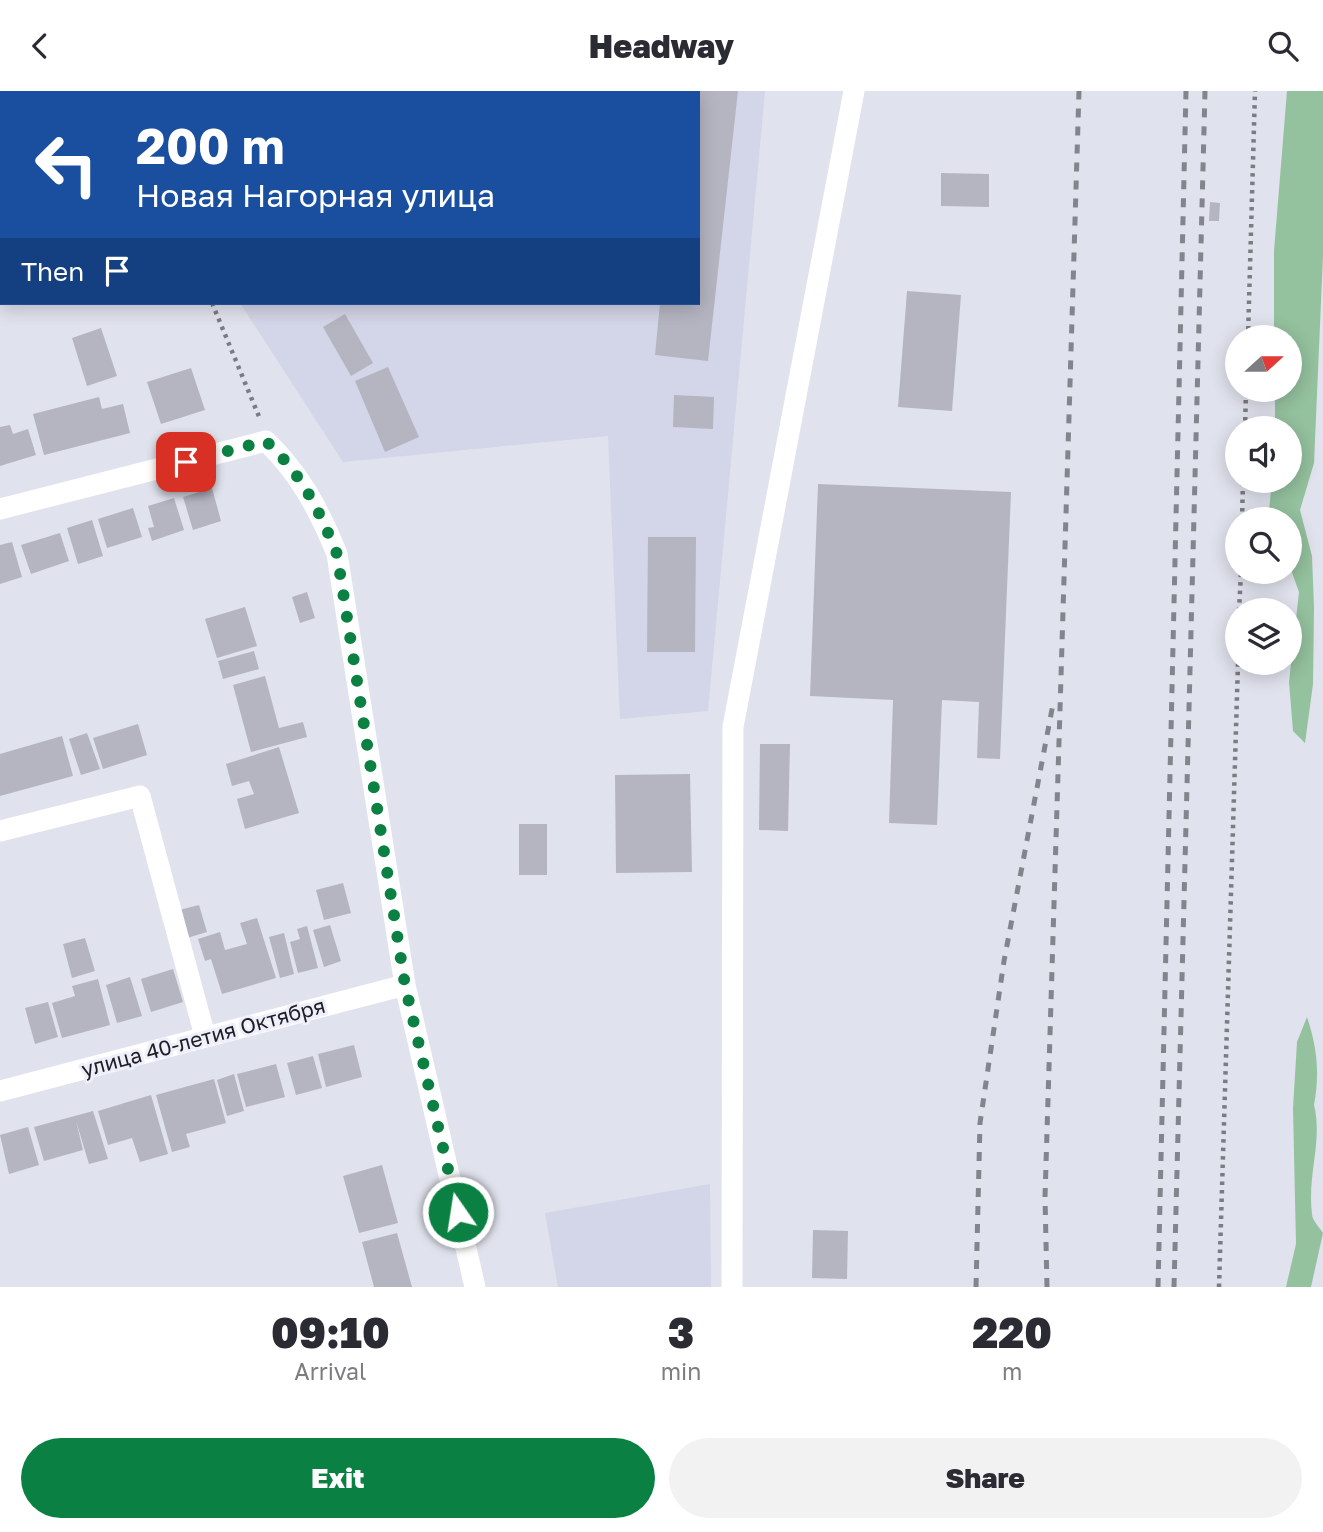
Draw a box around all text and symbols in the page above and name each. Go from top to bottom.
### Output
icon: back [21,27,59,65]
text: Headway [589,27,734,65]
icon: search [1264,27,1302,65]
text: 200 m [136,116,285,175]
icon: left [21,119,112,210]
text: Новая Нагорная улица [136,176,495,214]
icon: arrive [98,252,136,290]
text: Then [21,256,84,287]
north arrow [1225,325,1302,403]
map controls [1225,325,1302,675]
button: sound [1225,416,1302,493]
pin [156,432,216,492]
icon: arrive [167,443,205,481]
button: search [1225,507,1302,584]
button: layers [1225,598,1302,675]
street label: улица 40-летия Октября [78,992,328,1082]
position arrow [421,1175,495,1249]
text: 09:10 [271,1307,390,1357]
text: 3 [668,1307,694,1357]
text: 220 [972,1307,1052,1357]
text: Arrival [294,1357,366,1385]
text: min [661,1357,701,1385]
text: m [1002,1357,1022,1385]
button: Exit [21,1438,655,1518]
button: Share [669,1438,1302,1518]

